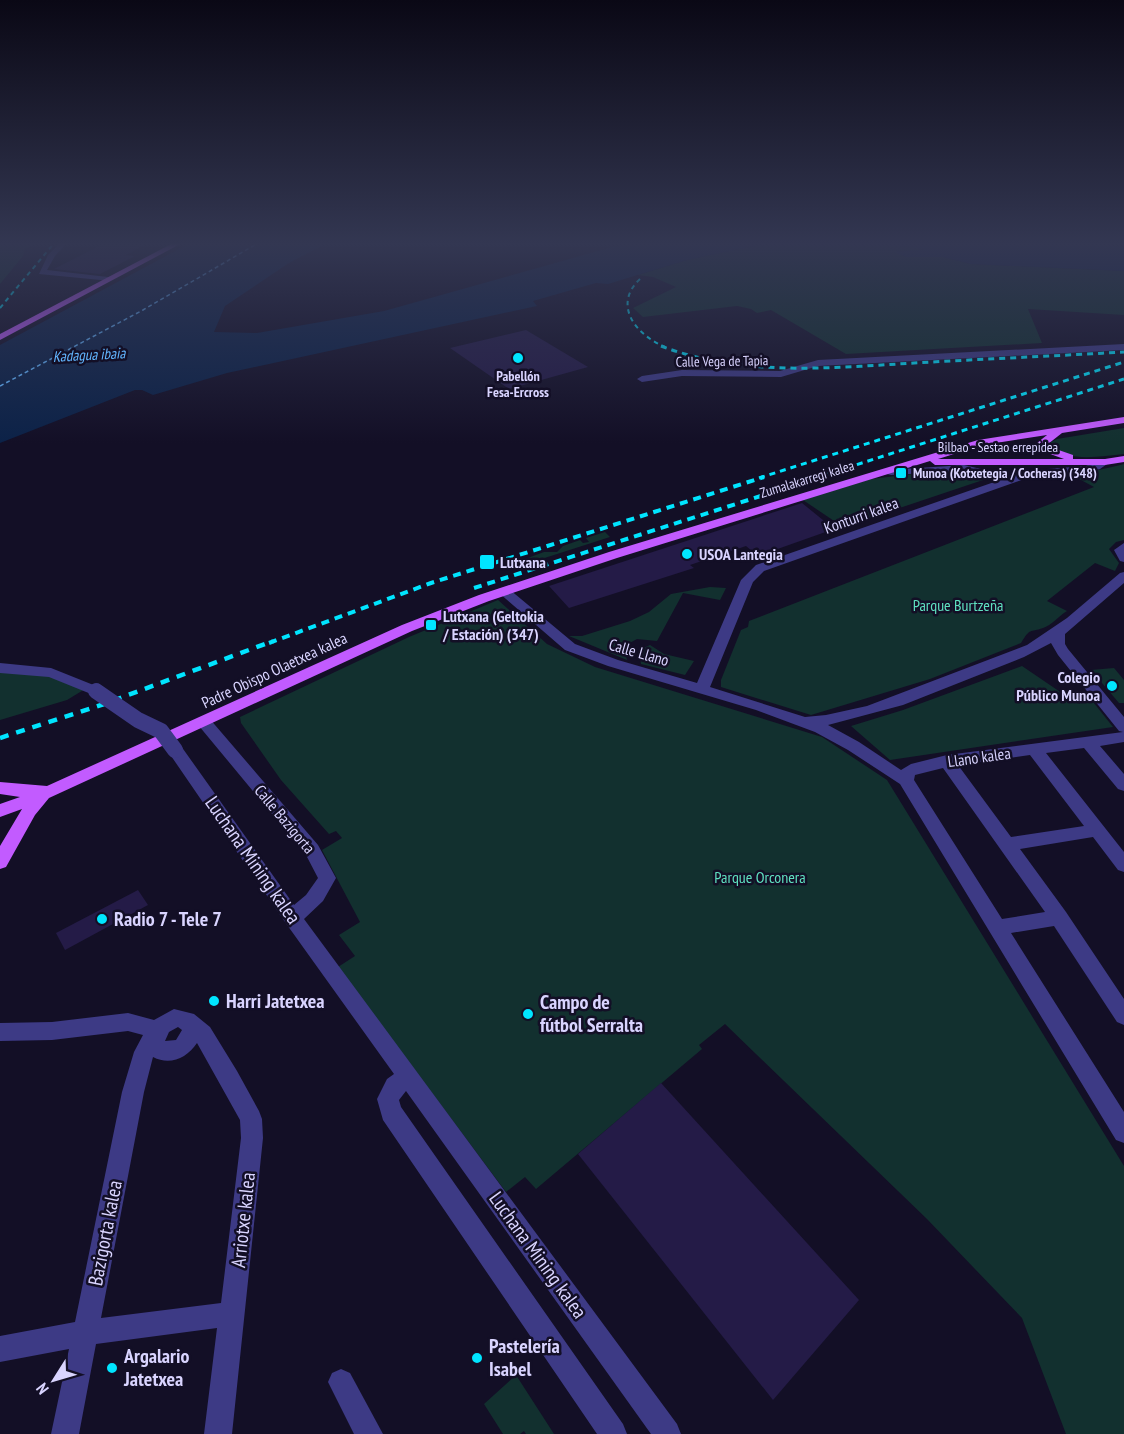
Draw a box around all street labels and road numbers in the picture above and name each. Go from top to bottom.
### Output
street label: Calle Vega de Tapia [675,351,769,371]
street label: Bilbao - Sestao errepidea [938,438,1058,456]
street label: Zumalakarregi kalea [758,456,856,502]
street label: Konturri kalea [821,492,901,538]
street label: Padre Obispo Olaetxea kalea [198,628,350,712]
street label: Calle Llano [607,634,671,670]
street label: Llano kalea [946,743,1012,771]
street label: Calle Bazigorta [250,781,320,857]
street label: Luchana Mining kalea [199,791,307,929]
street label: Arriotxe kalea [225,1171,261,1269]
street label: Bazigorta kalea [82,1178,128,1288]
street label: Luchana Mining kalea [483,1187,593,1323]

